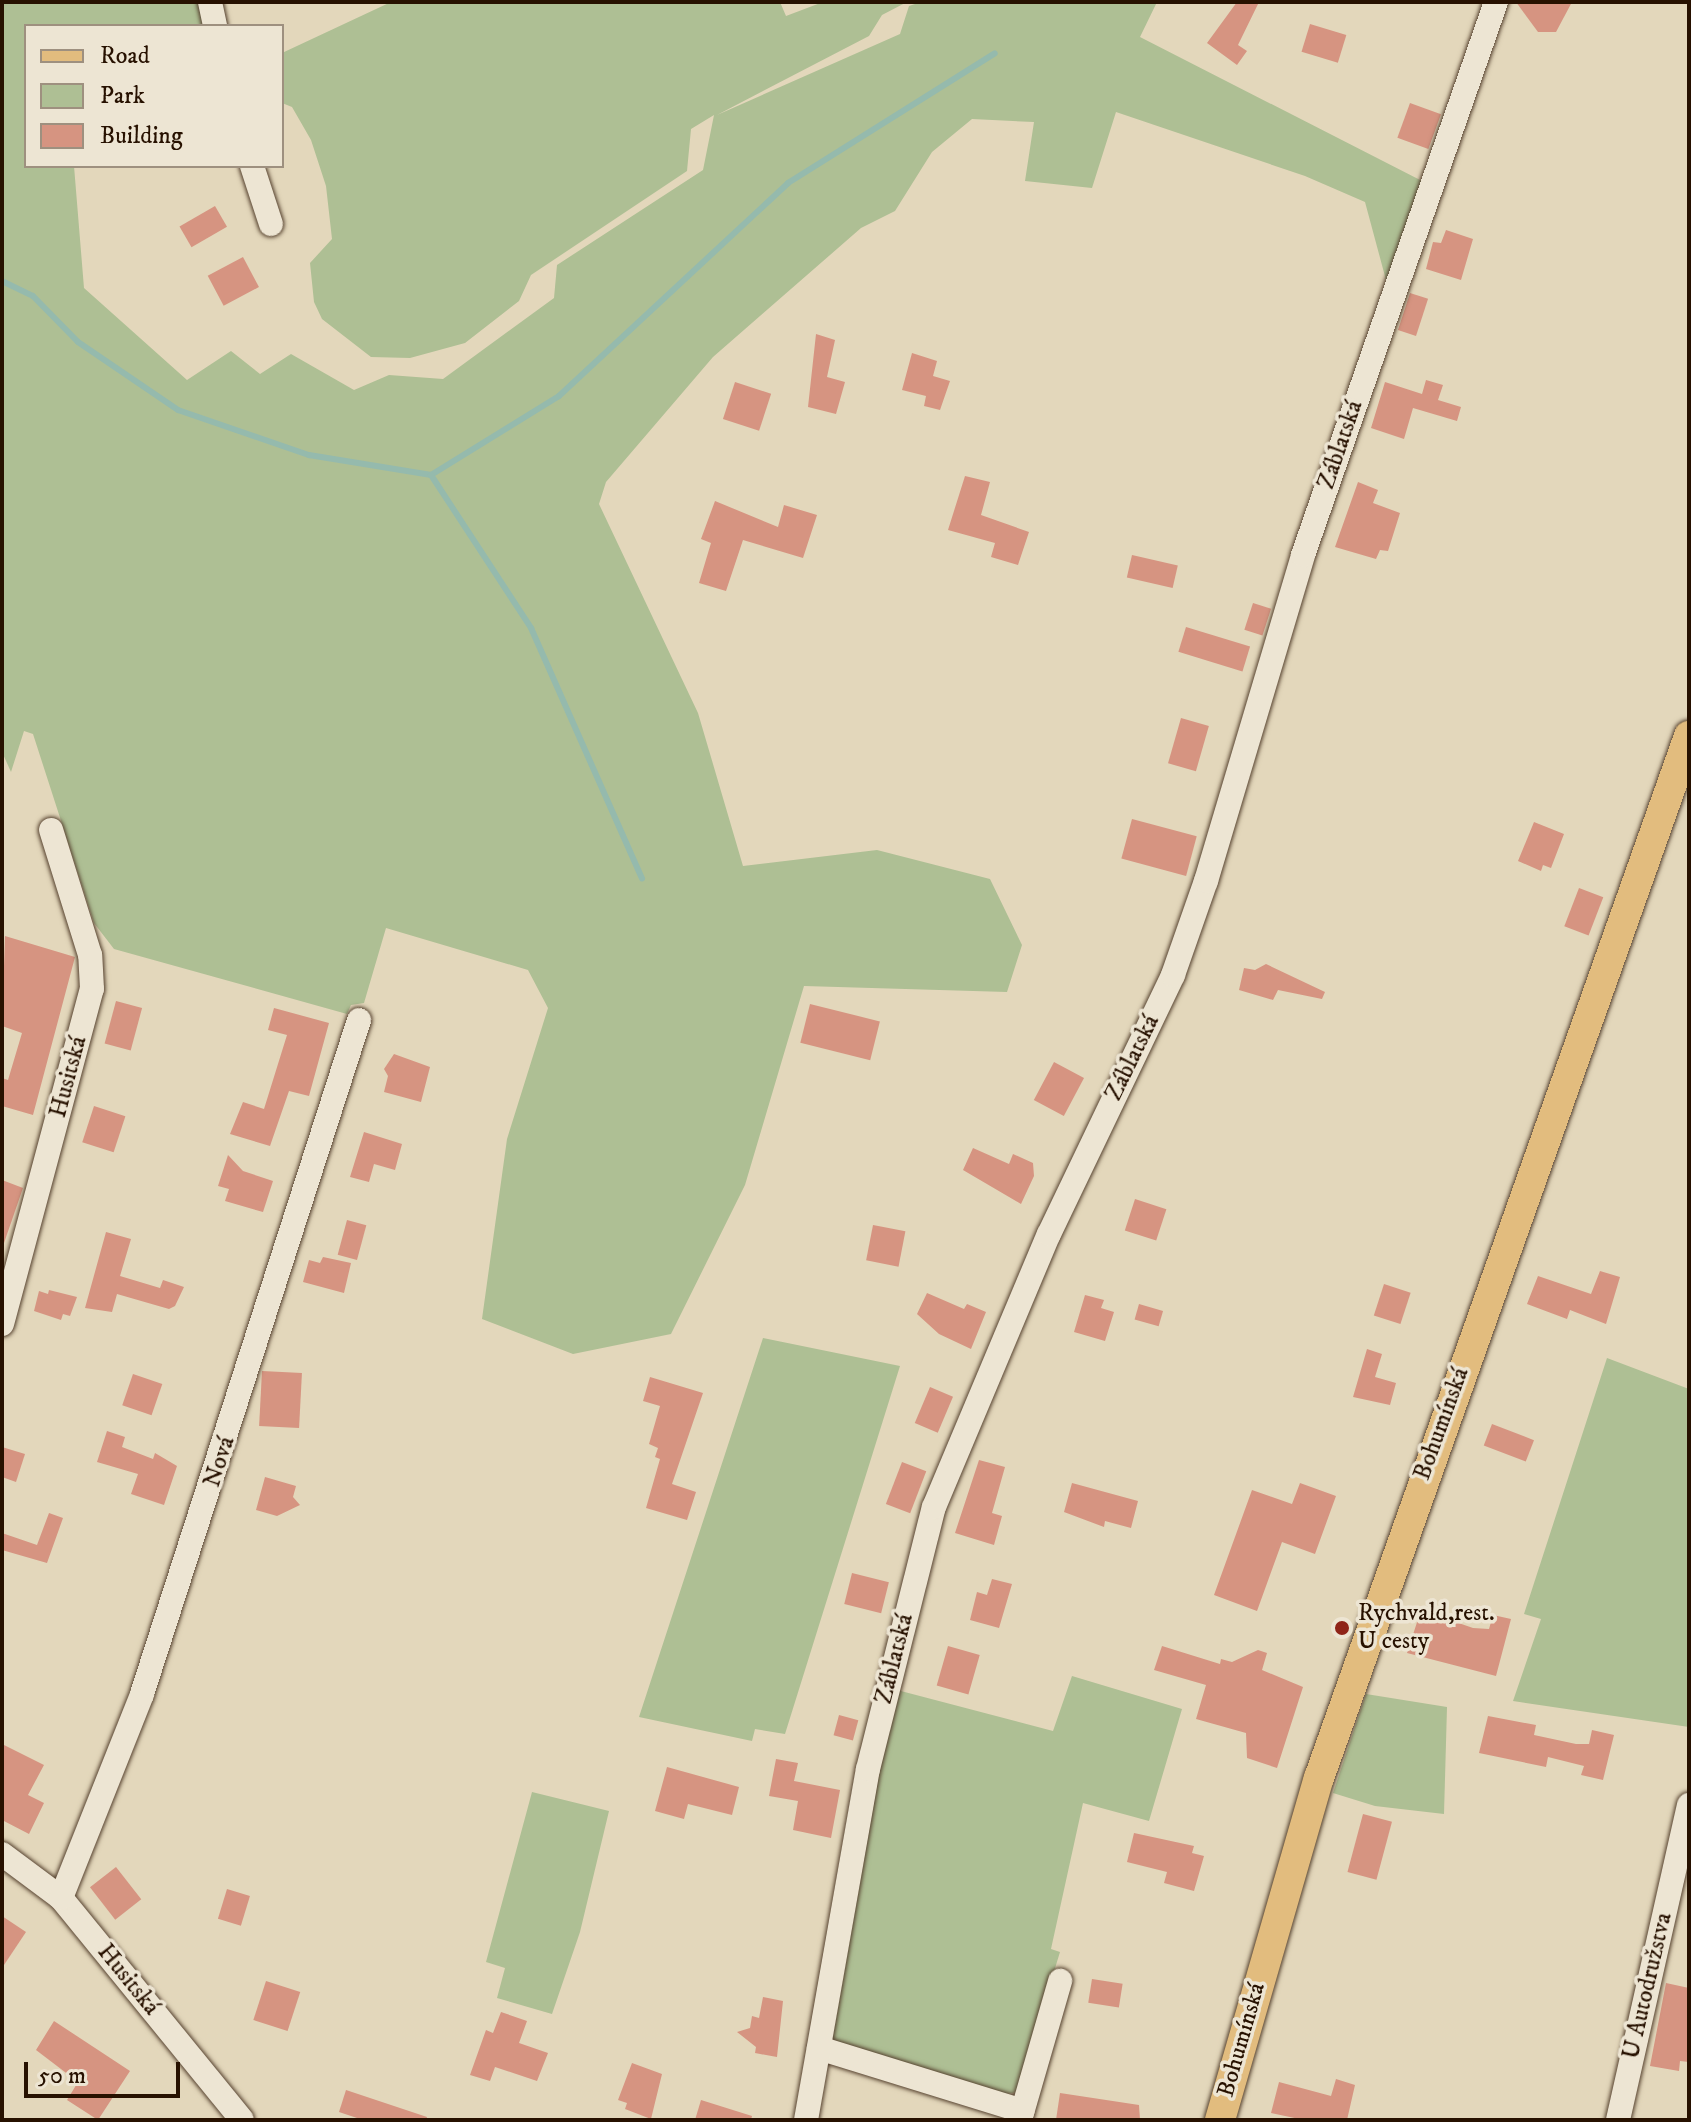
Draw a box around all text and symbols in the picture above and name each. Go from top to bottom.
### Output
legend [24,24,284,168]
text: Road [100,41,150,71]
text: Park [100,81,145,111]
text: Building [100,121,183,151]
street label: Záblatská [1312,397,1370,493]
street label: Záblatská [1100,1010,1166,1106]
street label: Husitská [44,1033,94,1121]
street label: Bohumínská [1408,1364,1476,1484]
street label: Nová [198,1433,242,1491]
place label: Rychvald,rest. U cesty [1358,1600,1495,1656]
street label: Záblatská [870,1611,920,1707]
marker: Rychvald,rest. U cesty [1333,1619,1351,1637]
street label: U Autodružstva [1617,1910,1679,2062]
street label: Husitská [91,1939,165,2021]
street label: Bohumínská [1212,1979,1272,2101]
scale bar [28,2046,184,2096]
text: 50 m [38,2061,86,2091]

